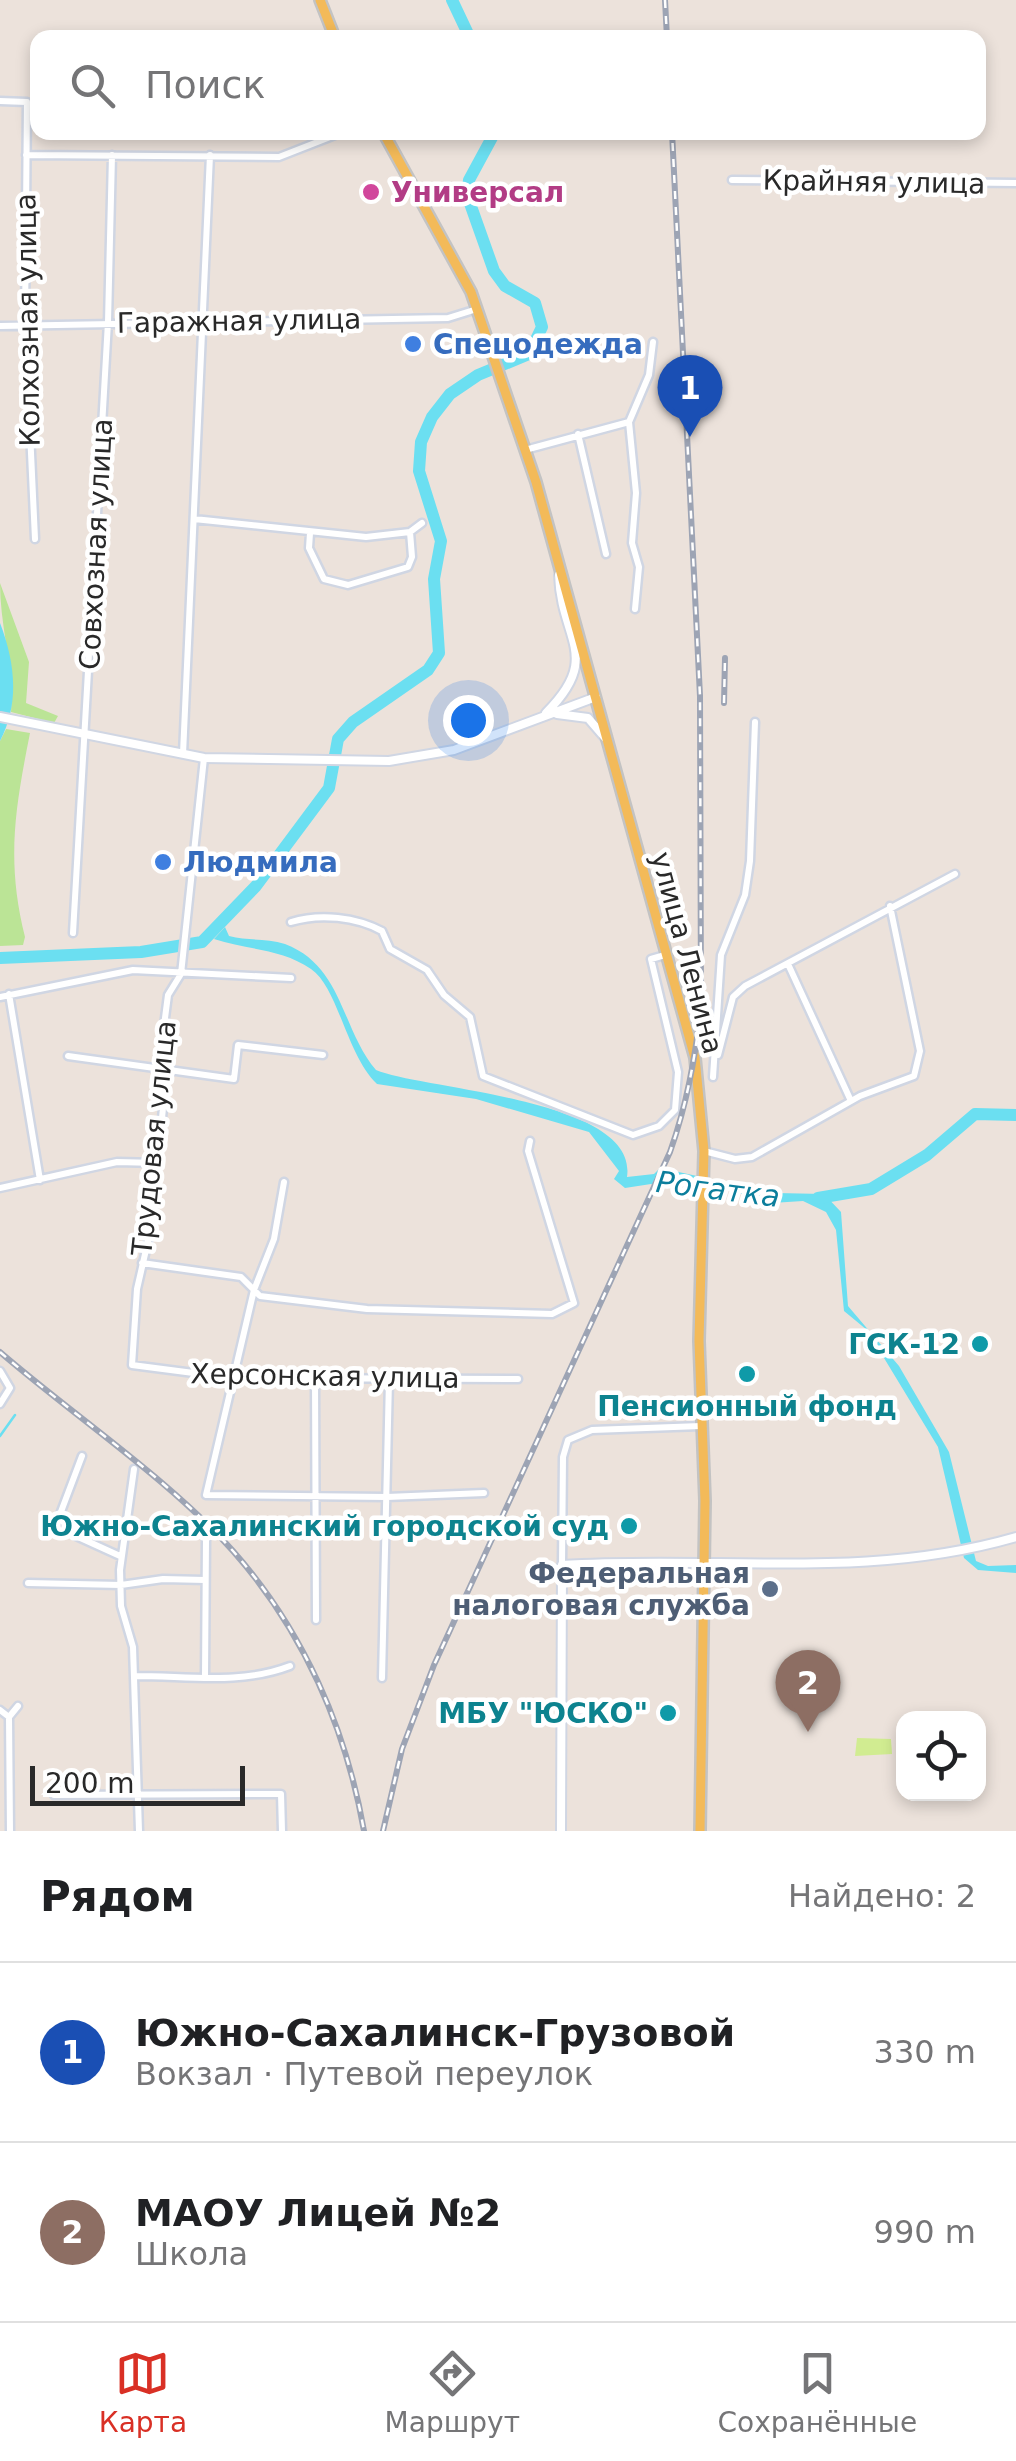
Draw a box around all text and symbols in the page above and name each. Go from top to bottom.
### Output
search box [30,30,986,140]
icon: search [65,58,120,113]
text: Поиск [145,63,265,107]
street label: Крайняя улица [762,164,986,200]
place label: Универсал [391,176,564,209]
marker: Универсал [360,181,382,203]
street label: Колхозная улица [9,193,47,447]
street label: Гаражная улица [116,302,362,340]
place label: Спецодежда [433,328,643,361]
marker: Спецодежда [402,333,424,355]
pin: 1 [658,354,722,437]
street label: Совхозная улица [73,417,119,671]
your location [443,695,494,746]
place label: Людмила [183,846,338,879]
street label: улица Ленина [644,848,730,1058]
marker: Людмила [152,851,174,873]
street label: Трудовая улица [125,1019,183,1258]
water label: Рогатка [654,1164,782,1214]
place label: ГСК-12 [848,1328,960,1361]
marker: ГСК-12 [969,1333,991,1355]
street label: Херсонская улица [190,1357,460,1395]
marker: Пенсионный фонд [736,1363,758,1385]
place label: Пенсионный фонд [597,1390,897,1423]
place label: Южно-Сахалинский городской суд [40,1510,609,1543]
marker: Южно-Сахалинский городской суд [618,1515,640,1537]
place label: Федеральная налоговая служба [452,1557,750,1622]
marker: Федеральная налоговая служба [759,1578,781,1600]
pin: 2 [776,1650,840,1732]
place label: МБУ "ЮСКО" [438,1697,648,1730]
marker: МБУ "ЮСКО" [657,1702,679,1724]
map controls [896,1711,986,1801]
button: locate [896,1711,986,1801]
scale bar [30,1761,245,1806]
text: 200 m [45,1767,135,1800]
text: Рядом [40,1872,195,1921]
text: Найдено: 2 [788,1877,976,1915]
text: Южно-Сахалинск-Грузовой [135,2011,735,2055]
text: 1 [61,2033,84,2071]
text: 330 m [874,2033,976,2071]
text: Вокзал · Путевой переулок [135,2055,593,2093]
text: МАОУ Лицей №2 [135,2191,501,2235]
text: 2 [61,2213,84,2251]
text: 990 m [874,2213,976,2251]
text: Школа [135,2235,248,2273]
tab: Карта [99,2346,187,2439]
tab: Маршрут [385,2346,520,2439]
tab: Сохранённые [718,2346,917,2439]

